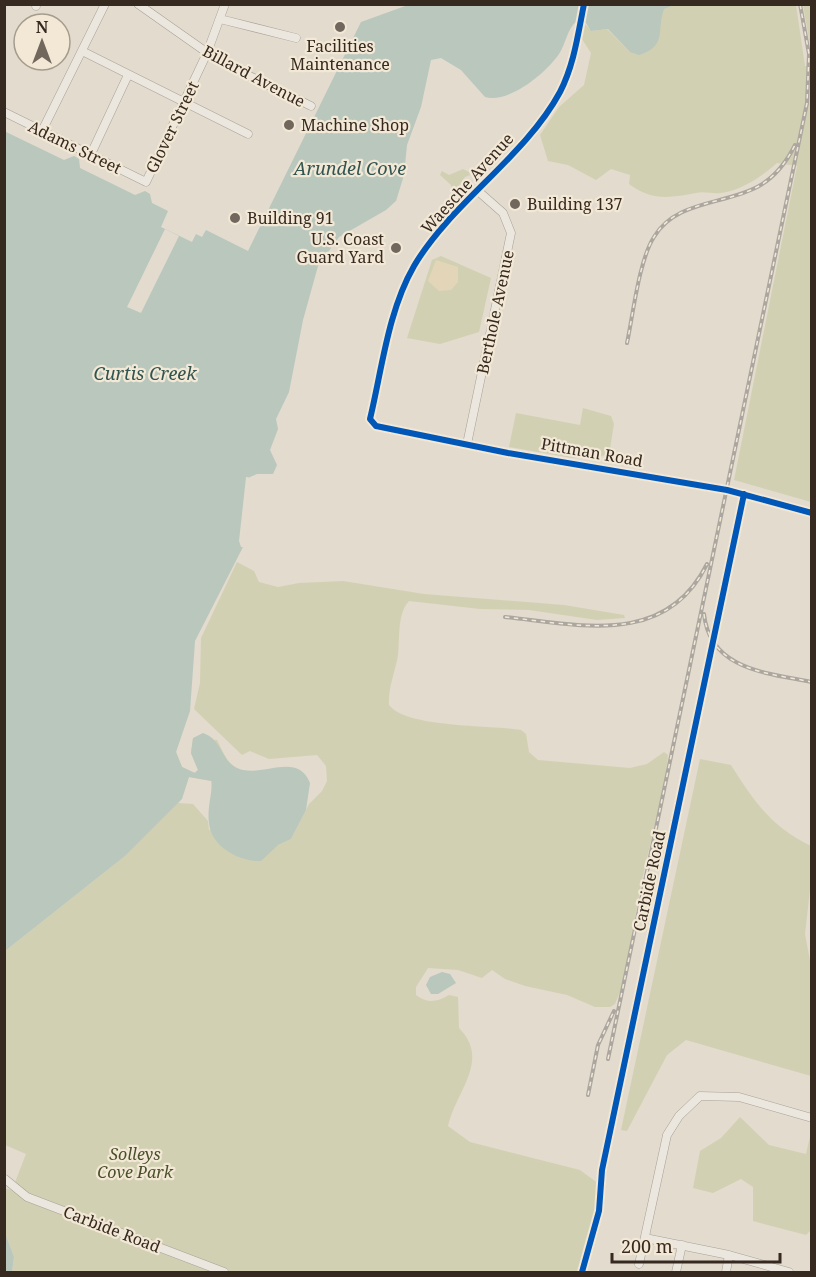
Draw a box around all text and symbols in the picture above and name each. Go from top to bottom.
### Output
north arrow [12,12,72,72]
text: N [36,16,49,38]
marker: Facilities Maintenance [333,20,347,34]
place label: Facilities Maintenance [290,35,390,75]
street label: Billard Avenue [199,40,309,112]
street label: Glover Street [140,77,204,177]
place label: Machine Shop [301,114,409,136]
street label: Adams Street [25,115,125,179]
marker: Machine Shop [282,118,296,132]
street label: Waesche Avenue [416,128,518,238]
water label: Arundel Cove [292,156,406,180]
place label: Building 137 [527,193,623,215]
marker: Building 137 [508,197,522,211]
place label: Building 91 [247,207,334,229]
marker: Building 91 [228,211,242,225]
place label: U.S. Coast Guard Yard [296,228,384,268]
marker: U.S. Coast Guard Yard [389,241,403,255]
street label: Berthole Avenue [471,248,519,376]
water label: Curtis Creek [94,361,197,385]
street label: Pittman Road [539,432,645,472]
street label: Carbide Road [628,828,670,933]
park label: Solleys Cove Park [97,1143,174,1183]
street label: Carbide Road [60,1200,164,1258]
scale bar [612,1226,780,1264]
text: 200 m [621,1234,673,1258]

